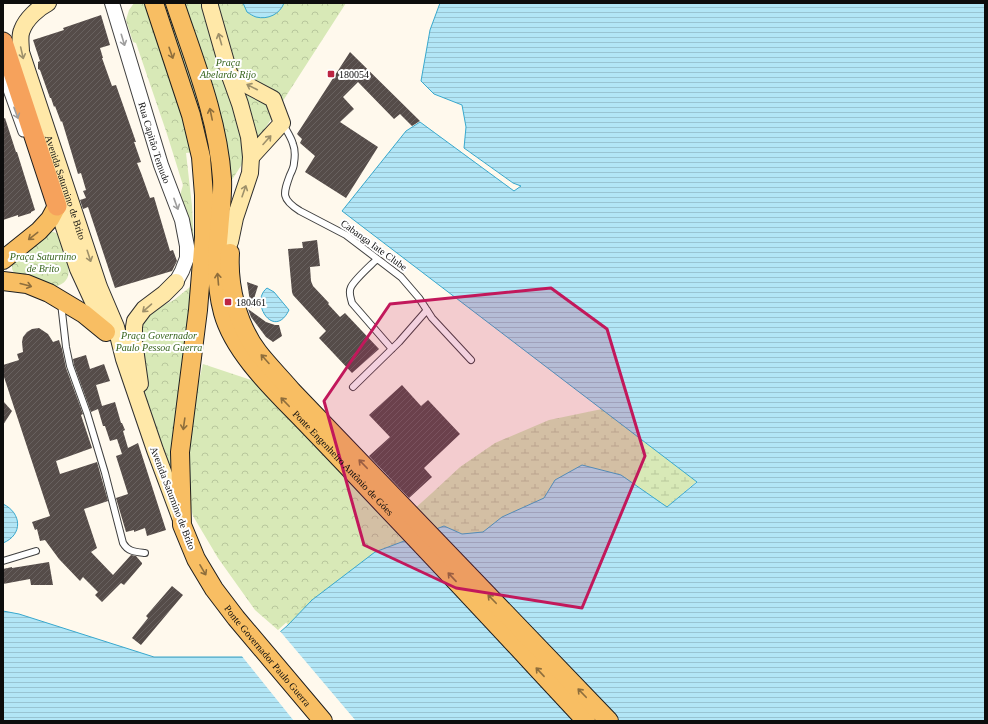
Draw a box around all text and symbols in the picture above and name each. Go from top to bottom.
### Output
one-way arrow [216,33,223,46]
one-way arrow [120,34,127,47]
one-way arrow [19,46,27,59]
one-way arrow [167,47,175,59]
park label: Praça Abelardo Rijo [199,57,256,80]
marker: 180054 [326,69,336,79]
place label: 180054 [339,69,369,80]
one-way arrow [246,83,258,90]
street label: Rua Capitão Temudo [137,101,173,185]
one-way arrow [13,107,21,119]
one-way arrow [207,108,215,121]
street label: Avenida Saturnino de Brito [43,134,88,241]
one-way arrow [262,135,272,145]
one-way arrow [241,185,248,198]
one-way arrow [173,197,180,210]
street label: Cabanga Iate Clube [339,217,410,273]
one-way arrow [27,231,38,240]
one-way arrow [86,250,93,263]
park label: Praça Saturnino de Brito [9,251,76,274]
one-way arrow [214,273,221,286]
one-way arrow [20,282,33,289]
marker: 180461 [223,297,233,307]
place label: 180461 [236,297,266,308]
one-way arrow [142,303,152,312]
park label: Praça Governador Paulo Pessoa Guerra [115,330,202,353]
one-way arrow [260,354,269,365]
one-way arrow [281,397,290,407]
street label: Ponte Engenheiro Antônio de Góes [291,408,396,518]
one-way arrow [180,417,188,430]
street label: Avenida Saturnino de Brito [148,445,198,551]
one-way arrow [358,459,368,469]
one-way arrow [200,564,208,576]
one-way arrow [447,572,456,582]
one-way arrow [487,594,497,604]
street label: Ponte Governador Paulo Guerra [222,603,314,709]
one-way arrow [536,667,545,677]
one-way arrow [577,688,587,698]

